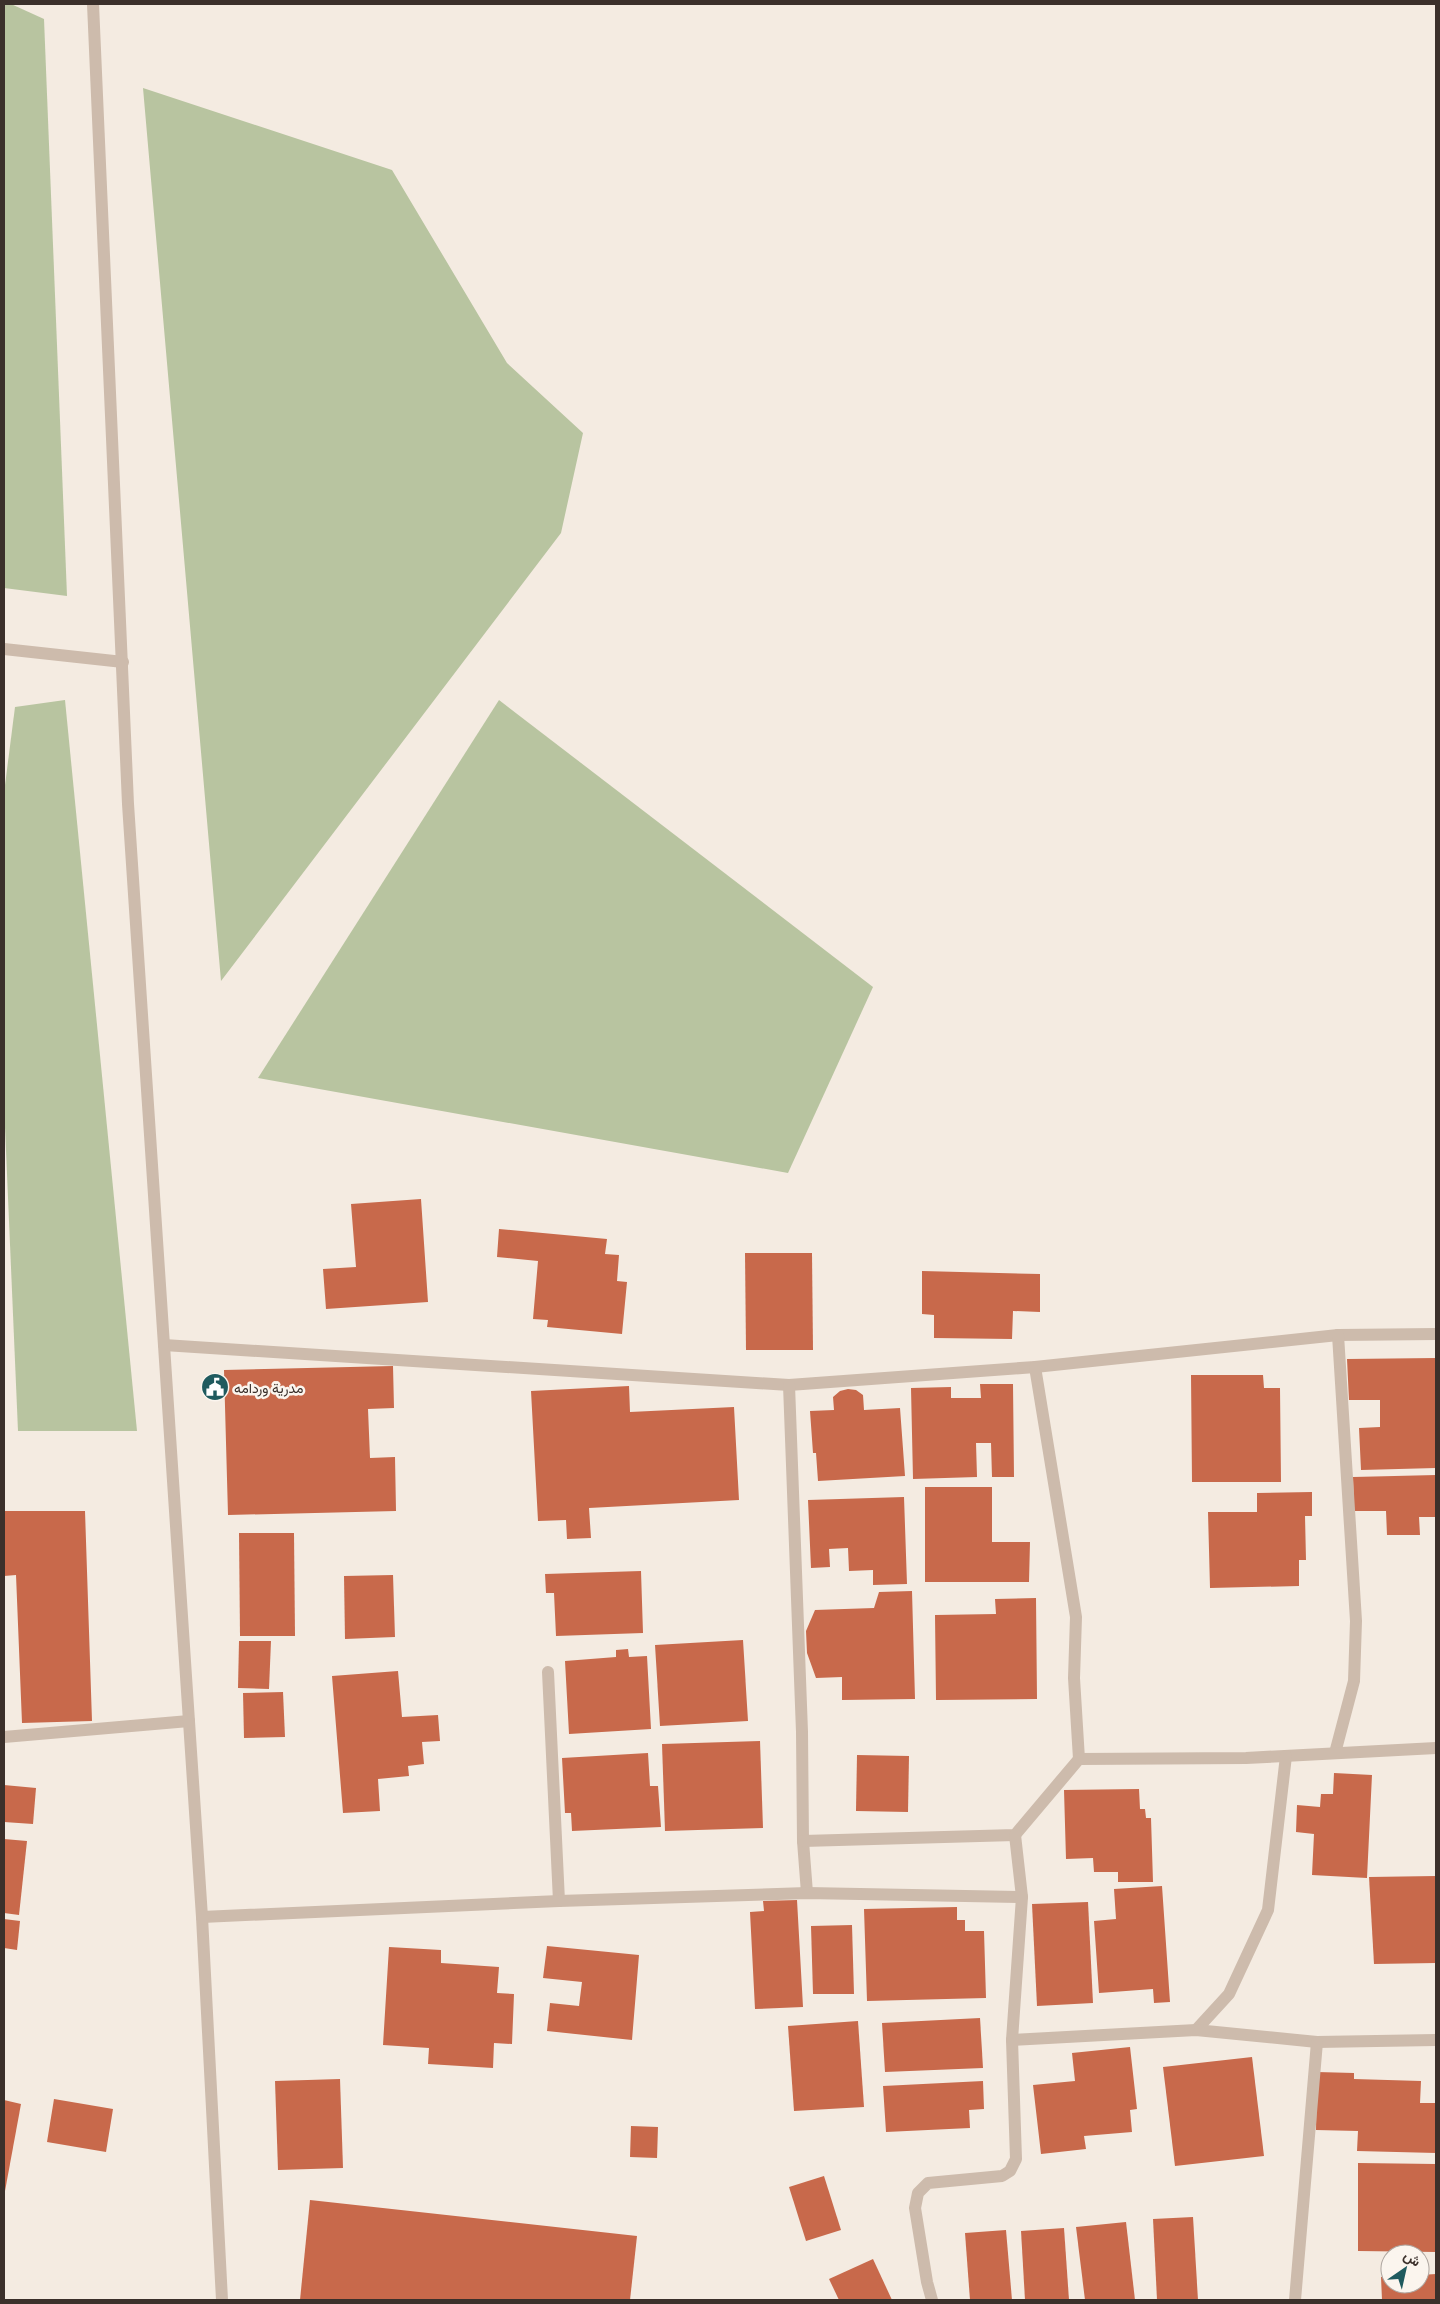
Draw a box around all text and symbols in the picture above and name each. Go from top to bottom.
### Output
public building icon: مدرية وردامه [200,1372,230,1402]
place label: مدرية وردامه [234,1379,303,1397]
north arrow [1380,2244,1430,2294]
text: ش [1400,2246,1424,2270]

